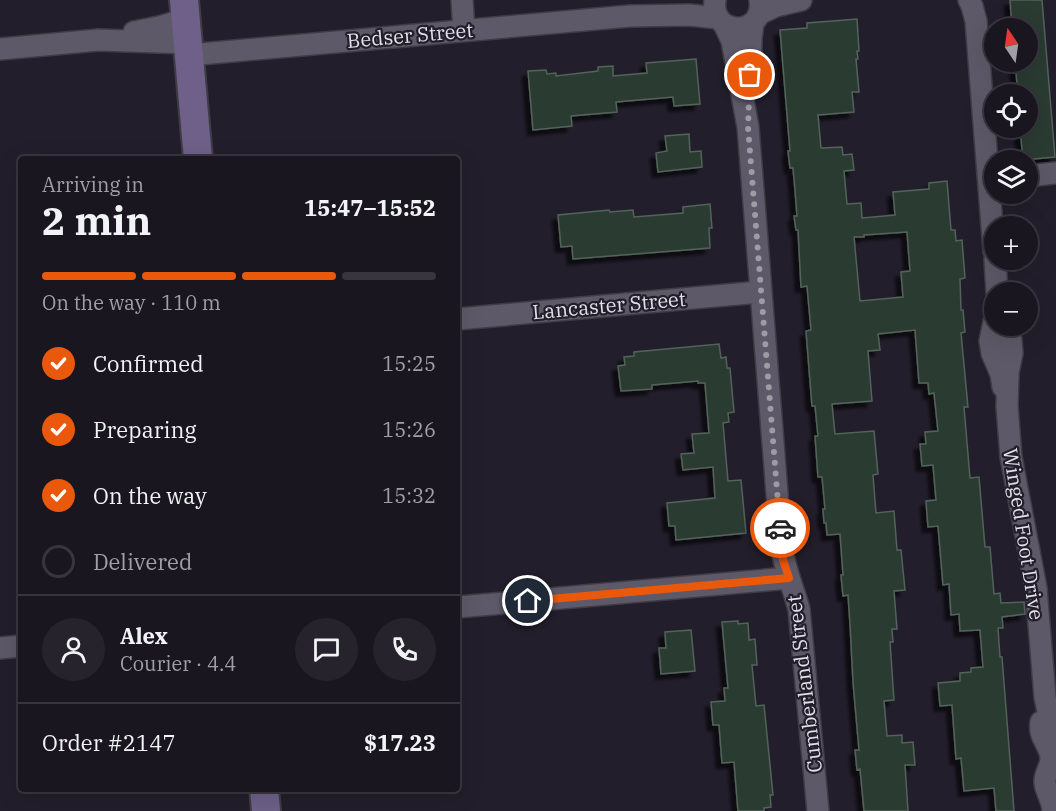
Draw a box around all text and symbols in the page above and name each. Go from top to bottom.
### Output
street label: Bedser Street [346,16,474,54]
north arrow [984,18,1038,72]
map controls [984,18,1038,336]
pin [724,49,775,100]
icon: bag [733,58,766,91]
button: locate [984,84,1038,138]
button: layers [984,150,1038,204]
text: Arriving in [42,171,144,198]
text: 15:47–15:52 [304,193,436,222]
text: 2 min [42,195,151,246]
button: + [984,216,1038,270]
button: − [984,282,1038,336]
street label: Lancaster Street [531,285,687,325]
text: On the way · 110 m [42,289,221,316]
icon: check [42,347,75,380]
text: Confirmed [93,349,204,378]
text: 15:25 [382,350,436,377]
icon: check [42,413,75,446]
text: Preparing [93,415,197,444]
text: 15:26 [382,416,436,443]
street label: Winged Foot Drive [997,446,1051,622]
icon: check [42,479,75,512]
text: On the way [93,481,207,510]
text: 15:32 [382,482,436,509]
courier [750,498,810,558]
icon: car [764,512,797,545]
text: Delivered [93,547,192,576]
pin [502,575,553,626]
icon: home [511,584,544,617]
street label: Cumberland Street [780,594,828,774]
button: person [42,618,105,681]
button: chat [295,618,358,681]
button: phone [373,618,436,681]
text: Alex [120,621,168,650]
text: Courier · 4.4 [120,650,236,677]
text: Order #2147 [42,728,176,757]
text: $17.23 [364,728,436,757]

